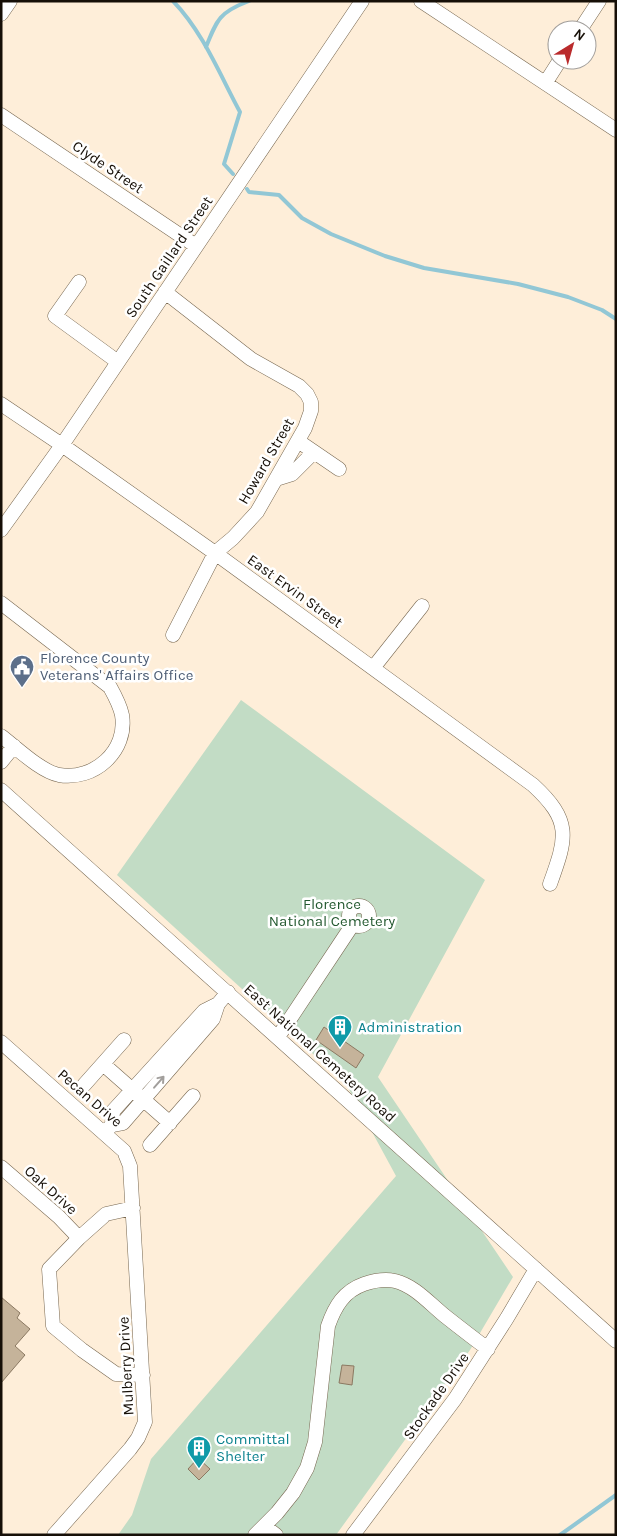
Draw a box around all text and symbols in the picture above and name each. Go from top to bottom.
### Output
north arrow [547,20,597,70]
text: N [570,25,589,45]
street label: Clyde Street [69,137,147,198]
street label: South Gaillard Street [122,193,217,321]
street label: Howard Street [234,414,298,507]
street label: East Ervin Street [244,550,346,632]
place label: Florence County Veterans' Affairs Office [40,649,193,684]
public building icon: Florence County Veterans' Affairs Office [9,654,35,688]
park label: Florence National Cemetery [269,895,395,930]
street label: East National Cemetery Road [240,980,400,1126]
building icon: Administration [327,1014,353,1048]
place label: Administration [358,1018,462,1036]
street label: Pecan Drive [54,1065,126,1131]
one-way arrow [153,1075,165,1088]
street label: Oak Drive [21,1162,81,1218]
street label: Mulberry Drive [114,1316,138,1416]
street label: Stockade Drive [399,1349,473,1443]
place label: Committal Shelter [216,1430,290,1465]
building icon: Committal Shelter [186,1435,212,1469]

